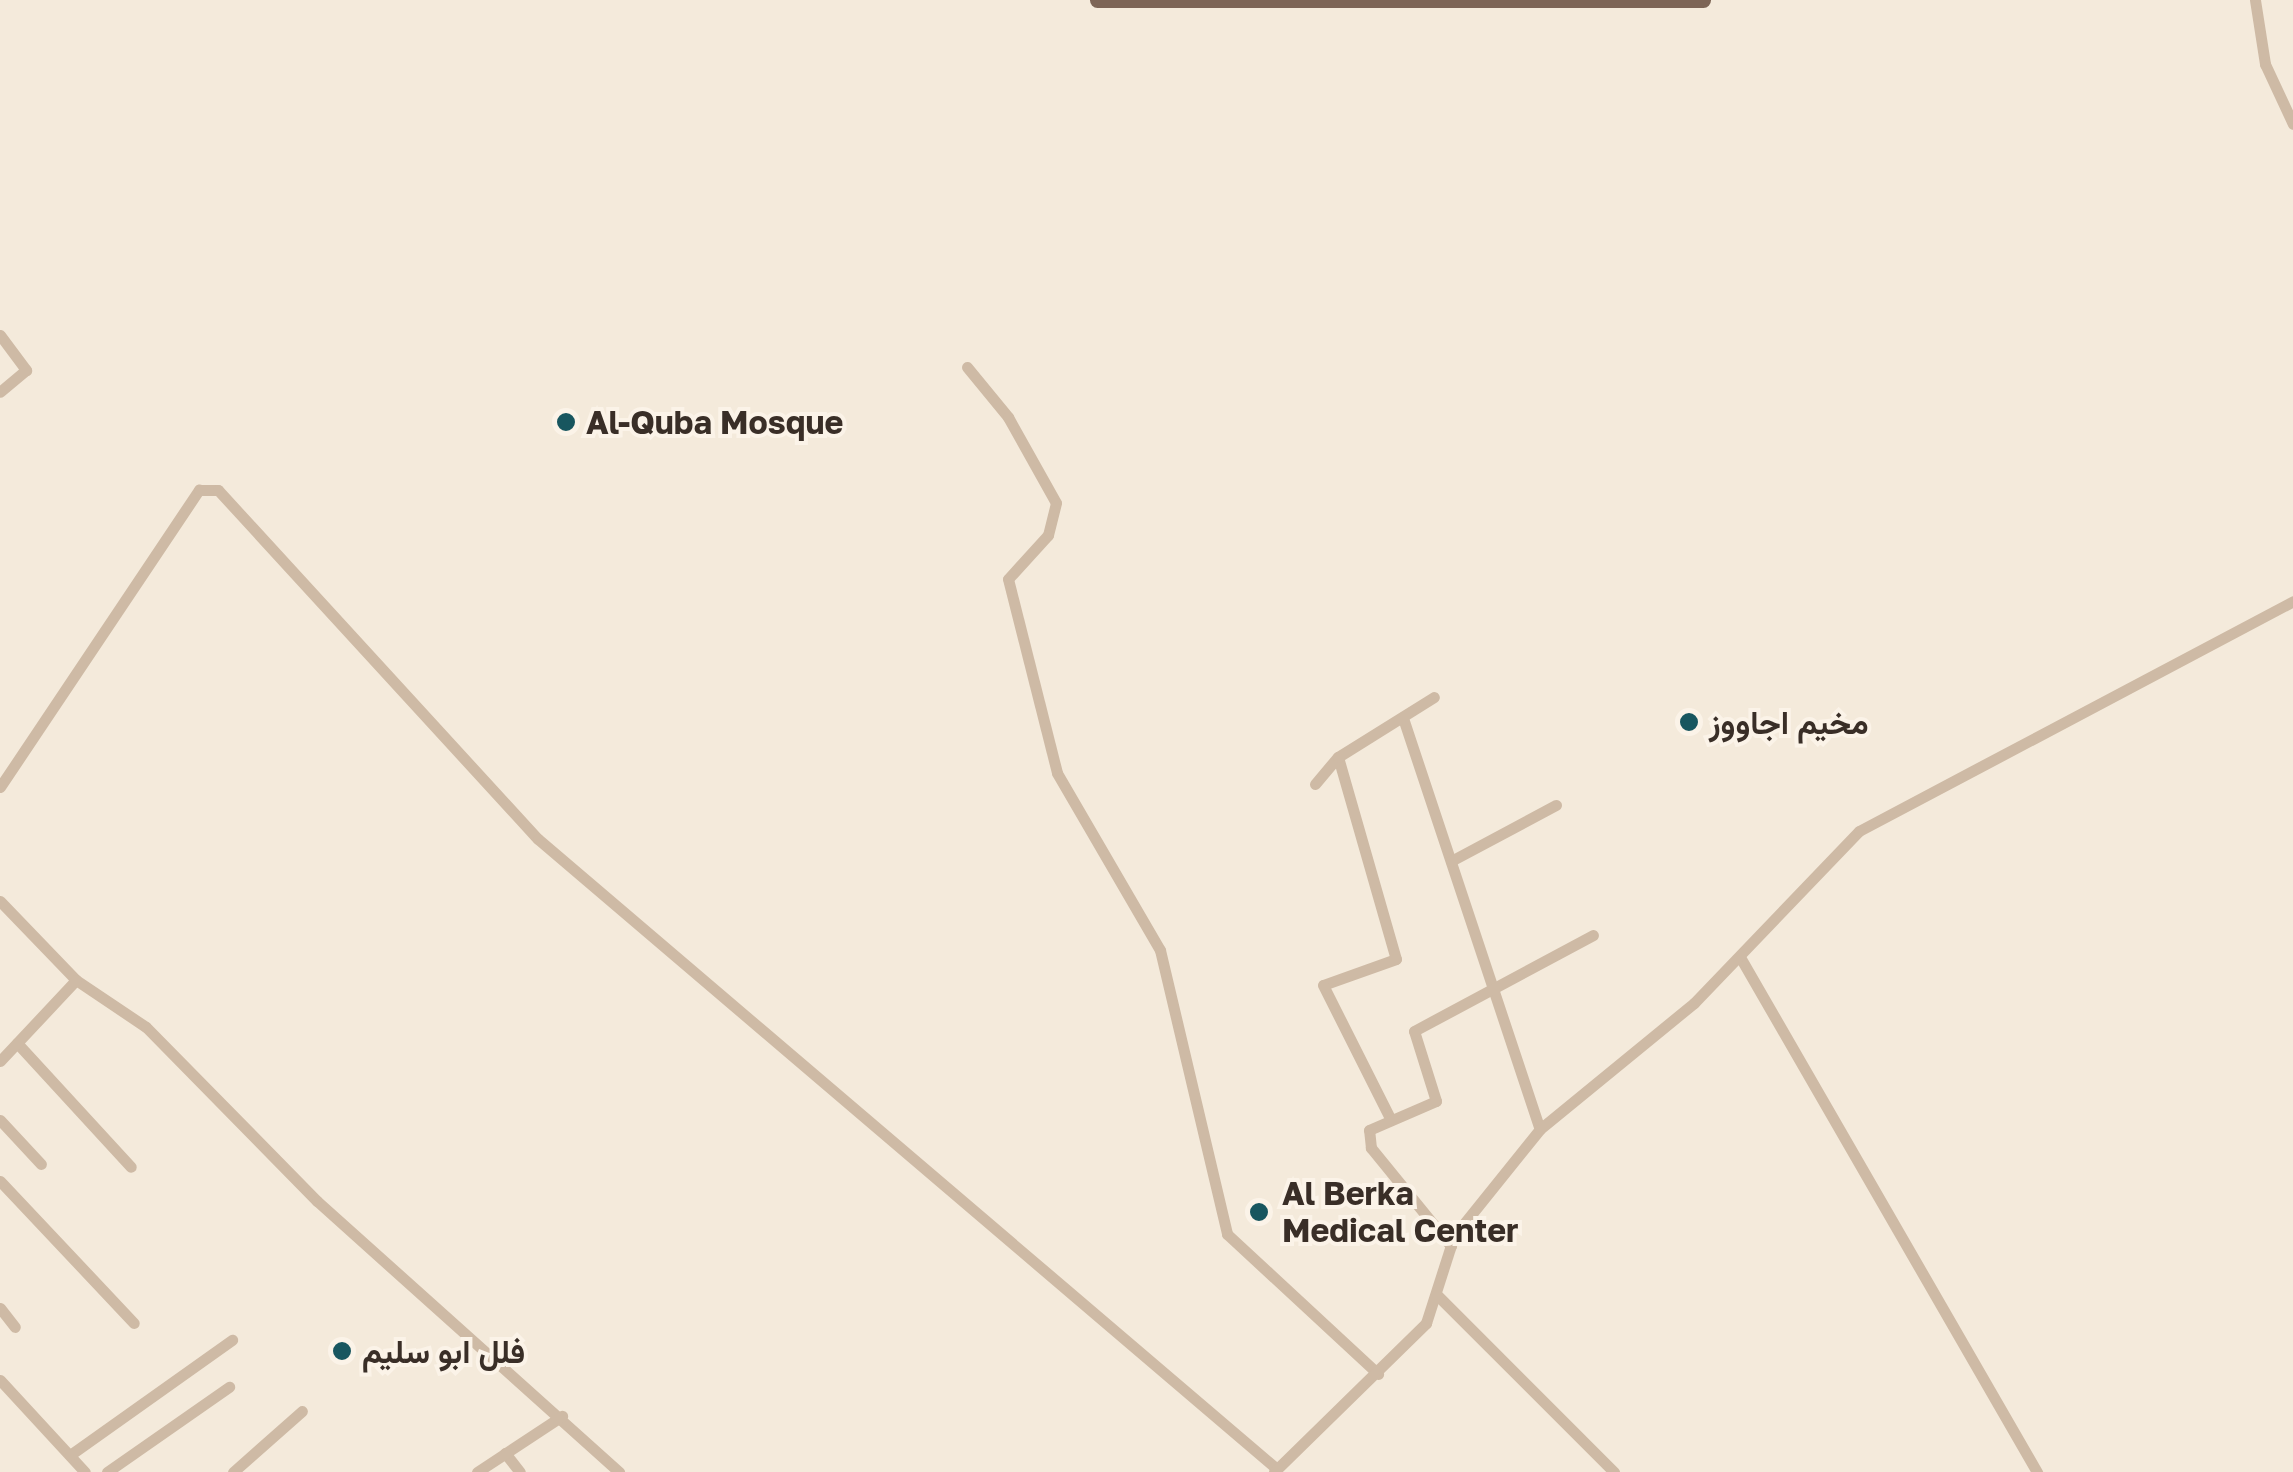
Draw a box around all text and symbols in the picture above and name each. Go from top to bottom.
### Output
place label: Al-Quba Mosque [586,403,843,441]
marker: Al-Quba Mosque [555,411,577,433]
place label: مخيم اجاووز [1709,703,1869,741]
marker: مخيم اجاووز [1678,711,1700,733]
place label: Al Berka Medical Center [1282,1175,1519,1250]
marker: Al Berka Medical Center [1246,1199,1272,1225]
place label: فلل ابو سليم [362,1332,525,1370]
marker: فلل ابو سليم [331,1340,353,1362]

